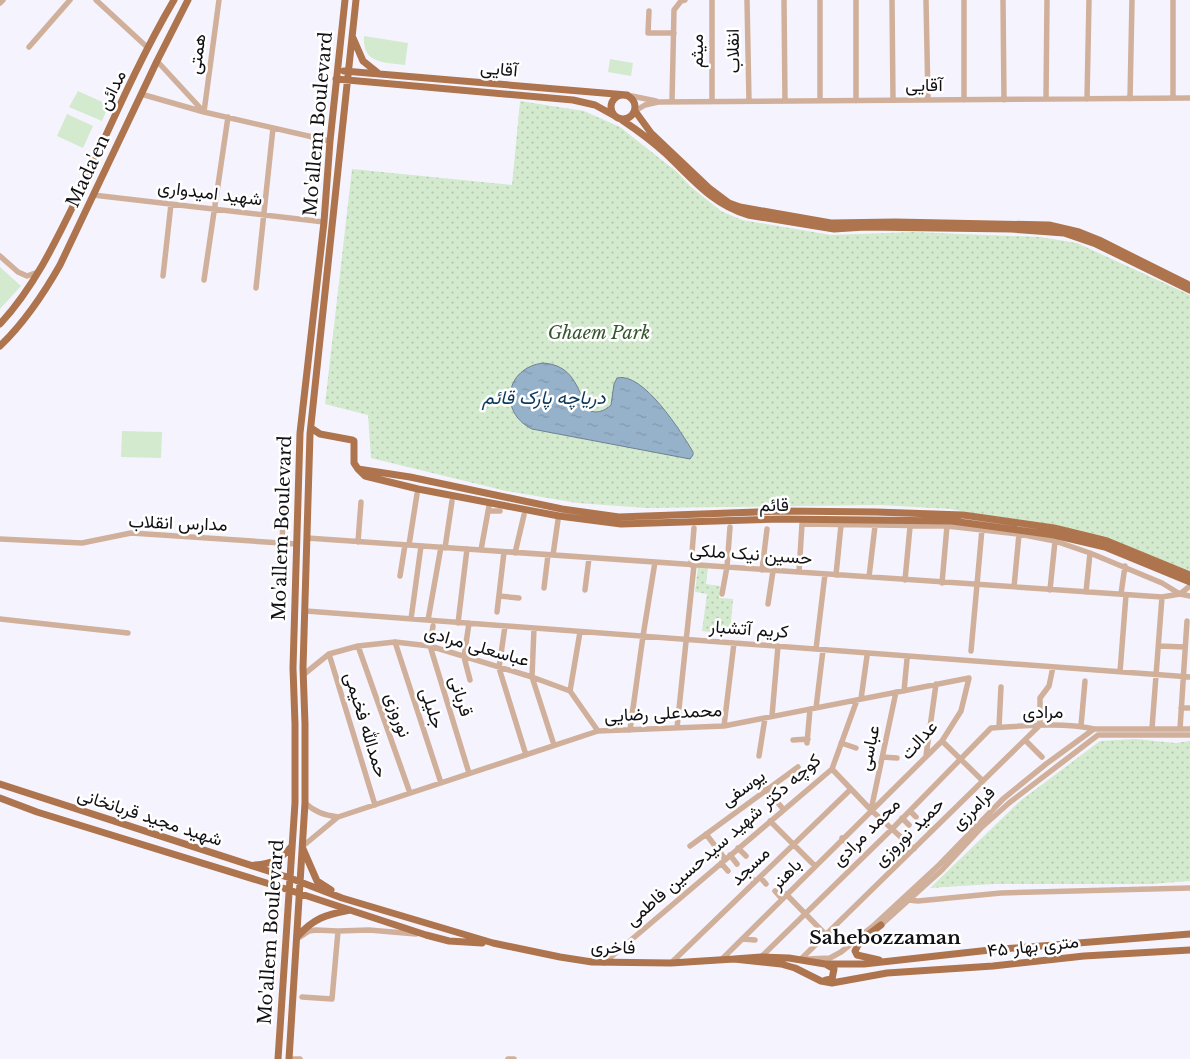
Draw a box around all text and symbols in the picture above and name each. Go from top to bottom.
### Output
street label: انقلاب [722,28,744,74]
street label: Mo'allem Boulevard [299,31,337,217]
street label: همتی [183,32,211,76]
street label: میثم [686,34,709,68]
street label: آقایی [479,56,520,82]
street label: مدائن [93,66,131,114]
street label: آقایی [905,74,945,96]
street label: Mada'en [62,131,114,211]
street label: شهيد امیدواری [156,176,264,210]
park label: Ghaem Park [548,322,650,344]
water label: دریاچه پارک قائم [481,386,607,411]
street label: Mo'allem Boulevard [268,435,296,621]
street label: قائم [759,494,789,517]
street label: مدارس انقلاب [128,510,228,536]
street label: حسین نیک ملکی [689,539,813,569]
street label: کریم آتشبار [707,615,790,644]
street label: عباسعلی مرادی [422,621,532,671]
street label: حمدالله فخیمی [340,670,392,780]
street label: قربانی [444,673,478,719]
street label: جلیلی [415,685,449,731]
street label: نوروزی [380,690,416,740]
street label: محمدعلی رضایی [604,699,722,727]
street label: مرادی [1023,701,1063,723]
street label: عدالت [896,716,942,764]
street label: عباسی [853,723,885,773]
street label: کوچه دکتر شهید سیدحسین فاطمی [621,749,826,932]
street label: یوسفی [717,765,769,811]
street label: فرامرزی [946,781,1000,835]
street label: شهید مجید قربانخانی [75,783,225,851]
street label: محمد مرادی [827,793,905,871]
street label: حمید نوروزی [869,793,949,871]
street label: Mo'allem Boulevard [254,839,288,1025]
street label: مسجد [726,842,774,890]
street label: باهنر [765,854,806,895]
district label: Sahebozzaman [809,926,961,949]
street label: ۴۵ متری بهار [986,930,1080,962]
street label: فاخری [590,935,636,959]

